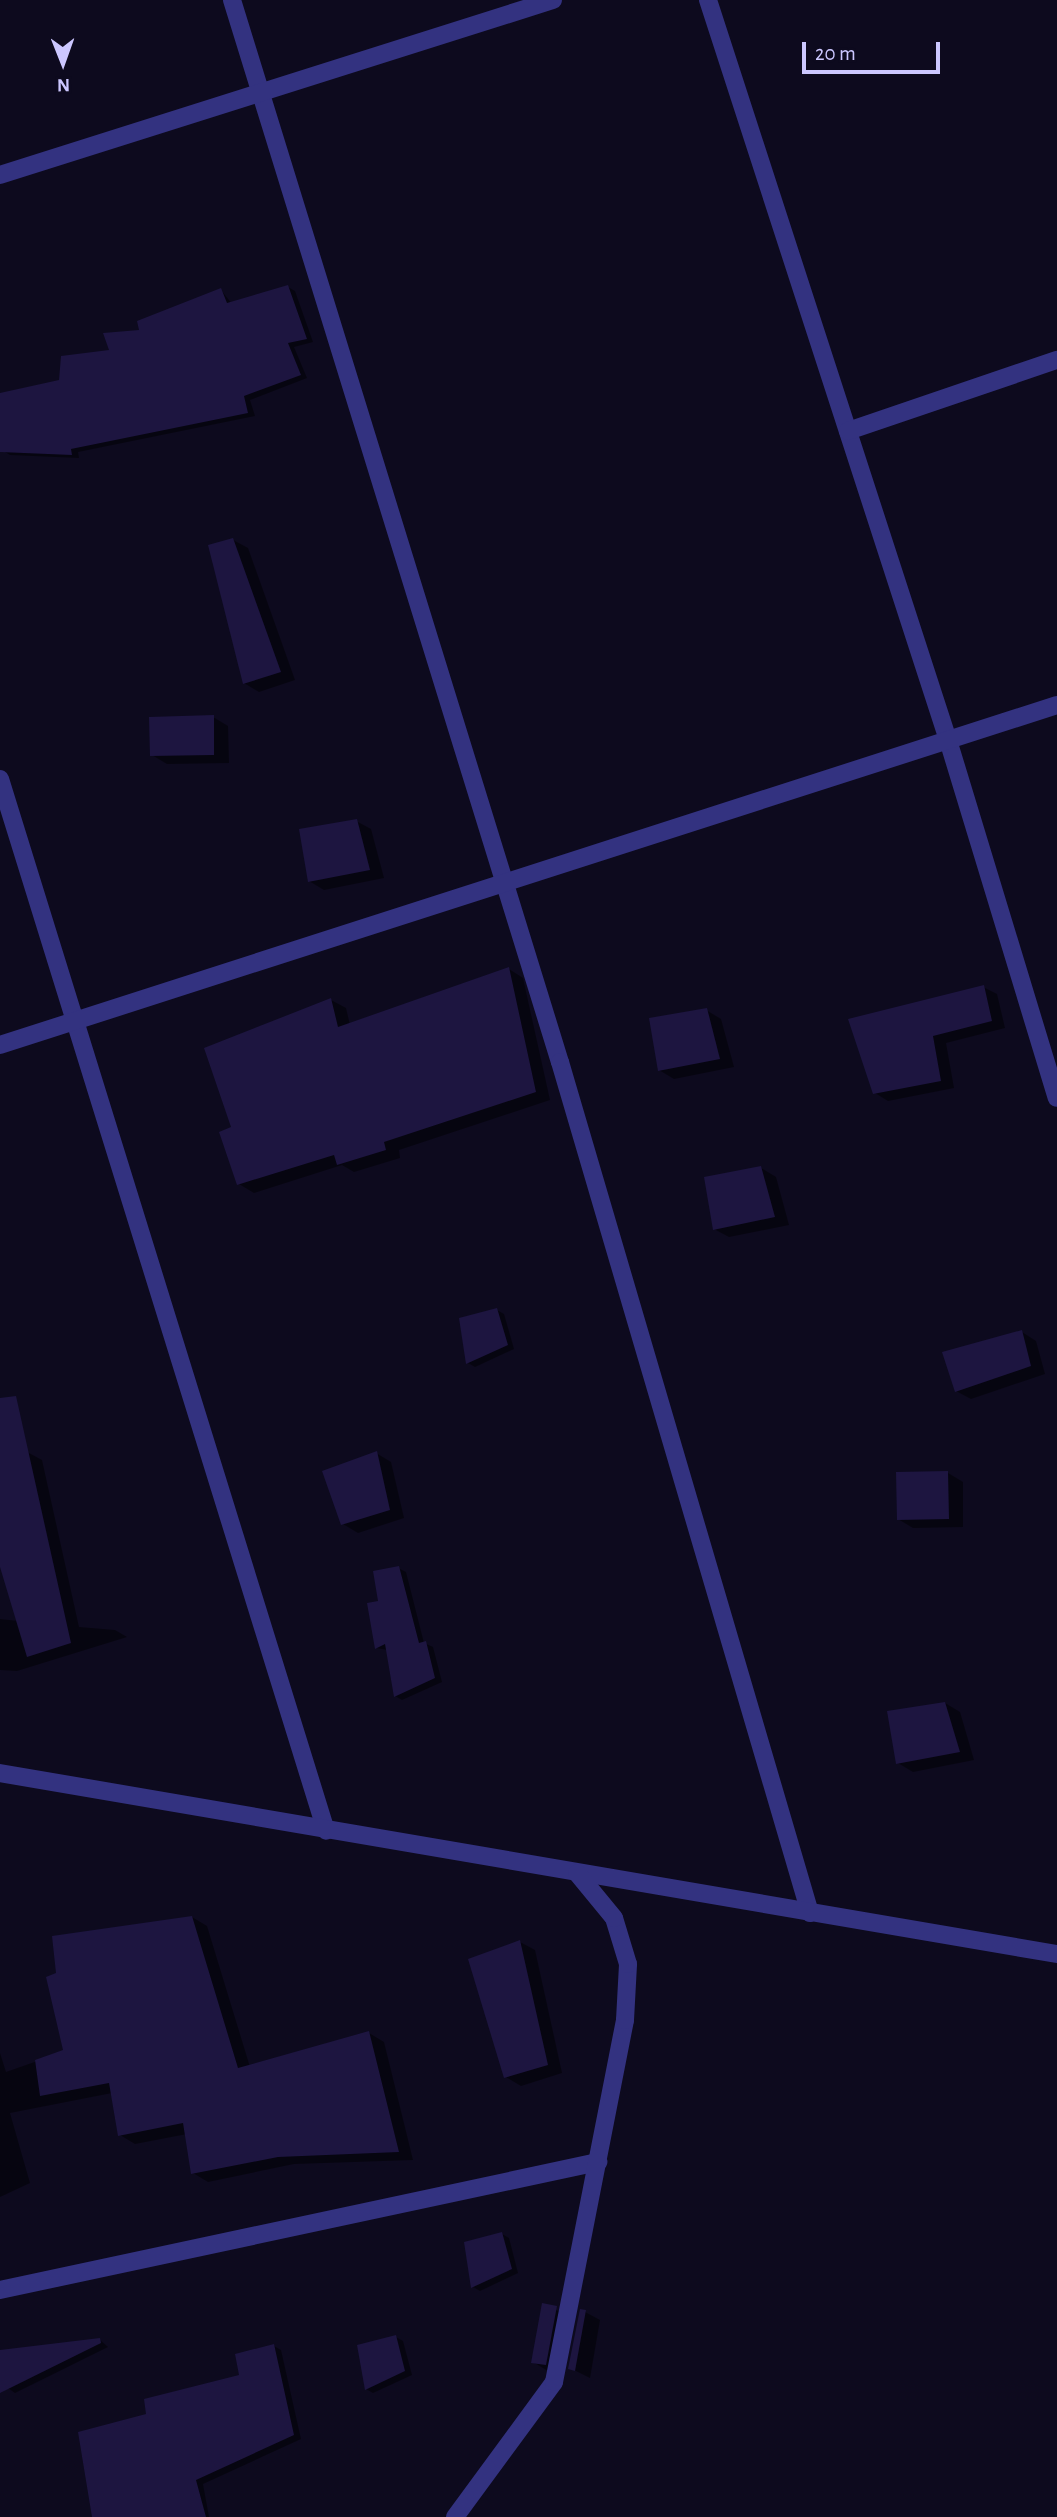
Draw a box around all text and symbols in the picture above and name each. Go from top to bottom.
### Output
north arrow [28,28,98,98]
scale bar [805,28,943,72]
text: 20 m [815,43,856,64]
text: N [57,75,70,94]

